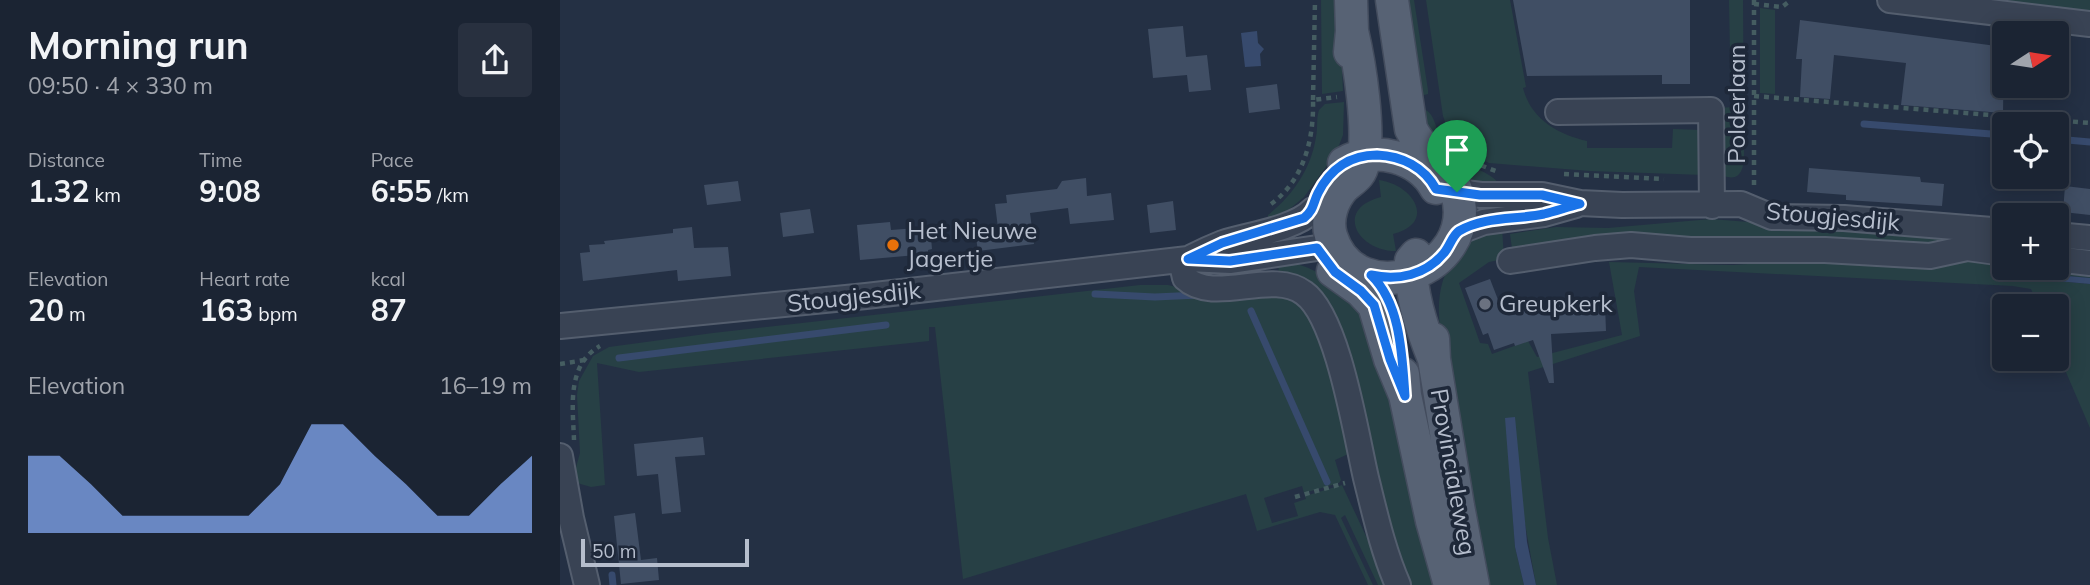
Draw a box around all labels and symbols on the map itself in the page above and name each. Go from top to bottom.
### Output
north arrow [1992,21,2068,98]
street label: Polderlaan [1721,44,1751,164]
pin [1427,120,1487,192]
street label: Stougjesdijk [1765,195,1902,237]
place label: Het Nieuwe Jagertje [907,215,1037,273]
marker: Het Nieuwe Jagertje [885,237,901,253]
street label: Stougjesdijk [786,274,923,318]
place label: Greupkerk [1499,288,1613,318]
marker: Greupkerk [1477,296,1493,312]
street label: Provincialeweg [1425,386,1483,558]
scale bar [581,536,749,568]

